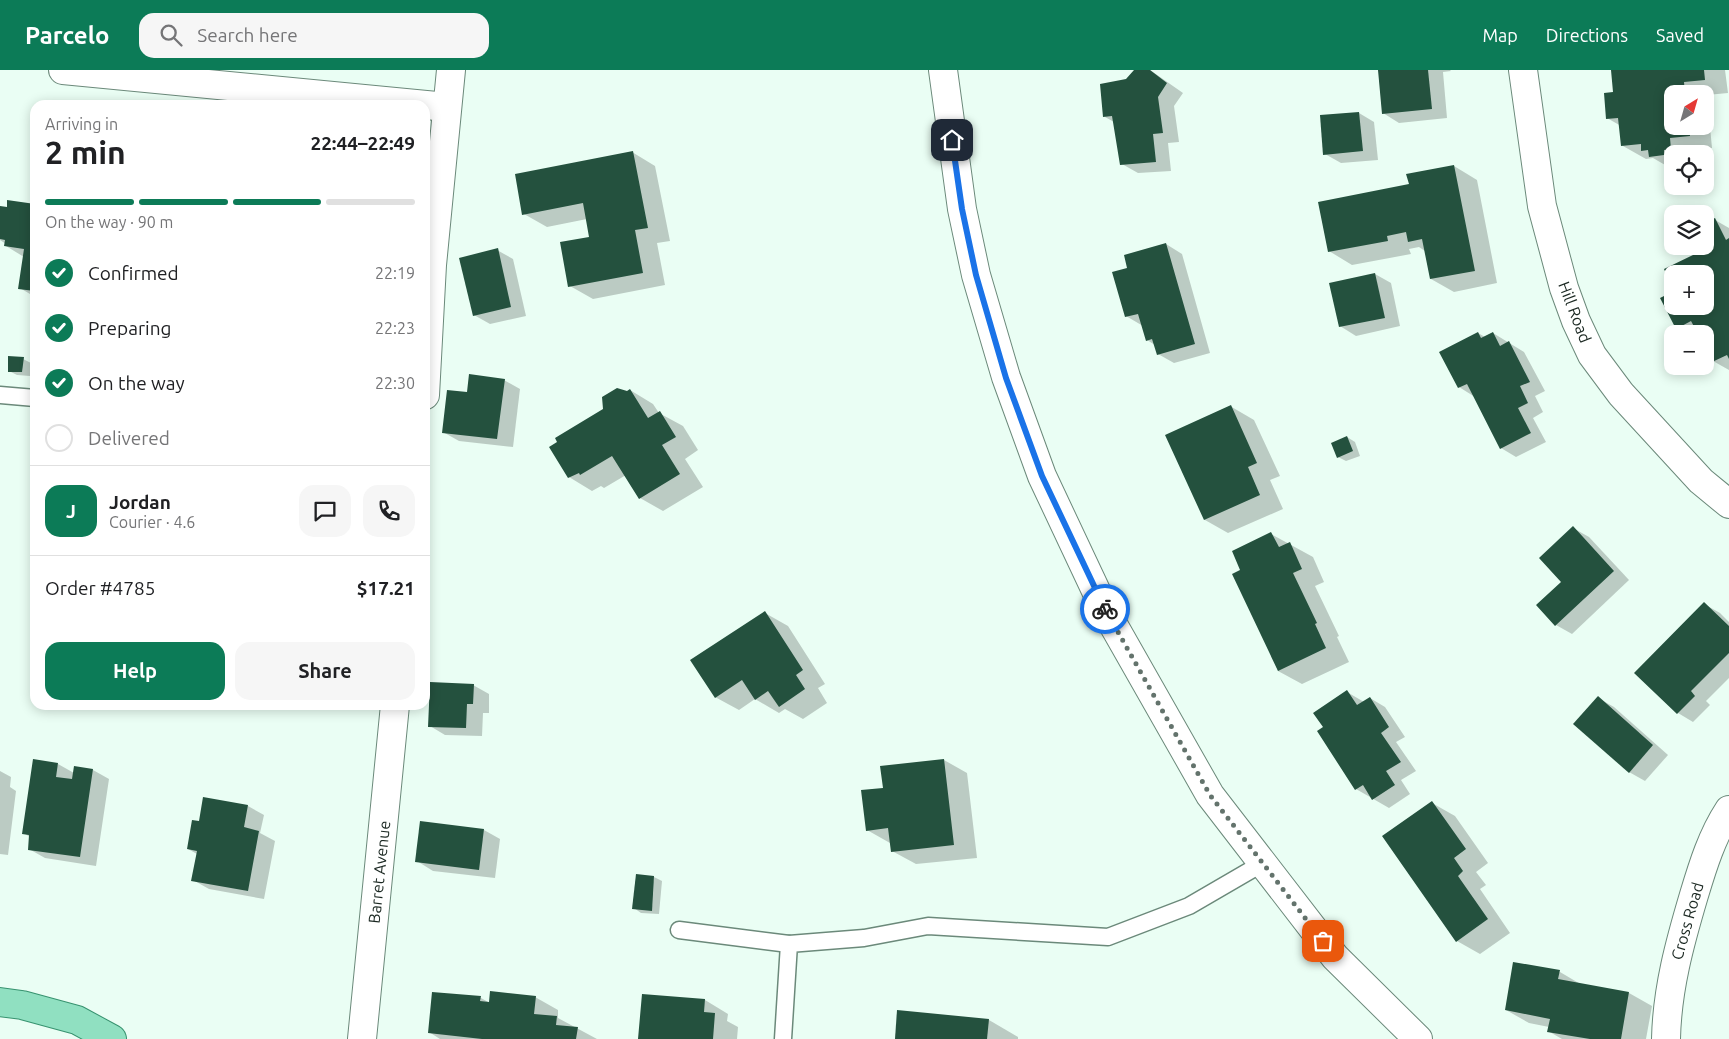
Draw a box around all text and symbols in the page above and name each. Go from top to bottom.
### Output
search box [139,13,489,58]
icon: search [157,21,185,49]
text: Parcelo [25,22,109,49]
text: Search here [197,24,298,46]
text: Map [1482,25,1518,45]
text: Directions [1546,25,1628,45]
text: Saved [1656,25,1704,45]
north arrow [1664,85,1714,135]
map controls [1664,85,1714,375]
text: Arriving in [45,115,118,133]
pin [931,119,973,161]
icon: home [938,126,966,154]
text: 22:44–22:49 [310,132,415,154]
text: 2 min [45,134,126,170]
button: locate [1664,145,1714,195]
button: layers [1664,205,1714,255]
text: On the way · 90 m [45,213,173,231]
icon: check [45,259,73,287]
text: Confirmed [88,262,179,284]
text: 22:19 [375,264,415,282]
button: + [1664,265,1714,315]
street label: Hill Road [1555,279,1595,345]
icon: check [45,314,73,342]
text: Preparing [88,317,172,339]
text: 22:23 [375,319,415,337]
button: − [1664,325,1714,375]
icon: check [45,369,73,397]
text: On the way [88,372,185,394]
text: 22:30 [375,374,415,392]
text: Delivered [88,427,170,449]
button: chat [299,485,351,537]
button: phone [363,485,415,537]
text: Jordan [109,491,171,513]
text: J [66,500,76,522]
text: Courier · 4.6 [109,513,195,531]
text: Order #4785 [45,577,155,599]
text: $17.21 [357,577,415,599]
courier [1080,584,1130,634]
icon: bike [1091,595,1119,623]
button: Help [45,642,225,700]
button: Share [235,642,415,700]
street label: Barret Avenue [365,820,393,924]
street label: Cross Road [1667,880,1707,962]
pin [1302,920,1344,962]
icon: bag [1309,927,1337,955]

